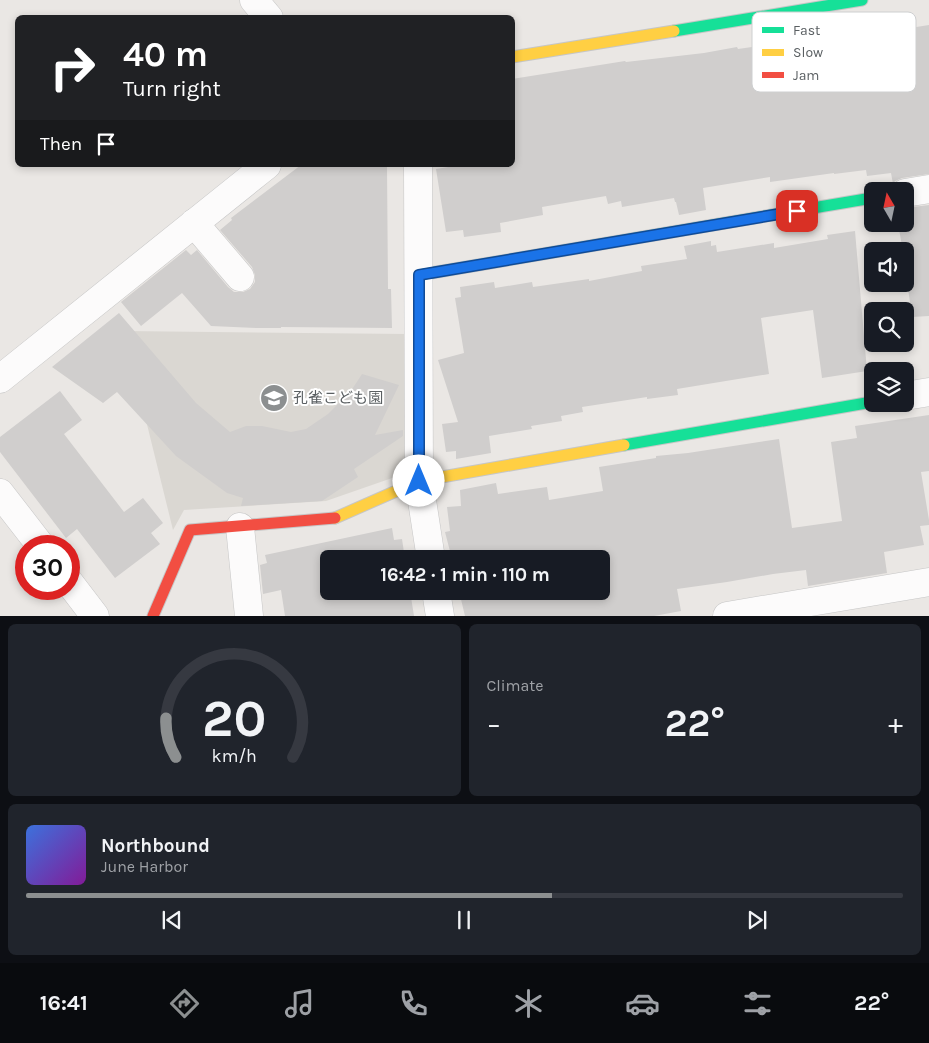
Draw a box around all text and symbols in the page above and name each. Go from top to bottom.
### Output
legend [752,12,916,92]
text: Fast [793,22,820,39]
text: 40 m [123,34,208,75]
icon: right [40,35,105,100]
text: Slow [793,44,823,61]
text: Jam [793,67,819,84]
text: Turn right [123,76,221,102]
icon: arrive [92,130,120,158]
text: Then [40,133,82,155]
north arrow [864,182,914,232]
map controls [864,182,914,412]
pin [776,190,818,232]
icon: arrive [783,197,811,225]
button: sound [864,242,914,292]
button: search [864,302,914,352]
button: layers [864,362,914,412]
school or university icon: 孔雀こども園 [259,383,289,413]
place label: 孔雀こども園 [293,389,383,407]
position arrow [392,454,444,506]
speed limit sign: 30 [15,535,80,600]
text: 16:42 · 1 min · 110 m [380,564,550,586]
text: Climate [487,676,544,695]
text: 20 [202,688,266,749]
text: 22° [664,701,725,746]
text: − [487,707,501,740]
text: + [888,707,903,740]
text: km/h [212,746,257,767]
text: Northbound [101,835,210,857]
text: June Harbor [101,857,188,876]
icon: previous [158,906,186,934]
icon: pause [450,906,478,934]
icon: next [743,906,771,934]
icon: directions [167,986,202,1021]
icon: music [282,986,317,1021]
icon: phone [396,986,431,1021]
icon: climate [511,986,546,1021]
icon: car [625,986,660,1021]
icon: filters [740,986,775,1021]
text: 16:41 [40,990,88,1016]
text: 22° [854,990,889,1016]

